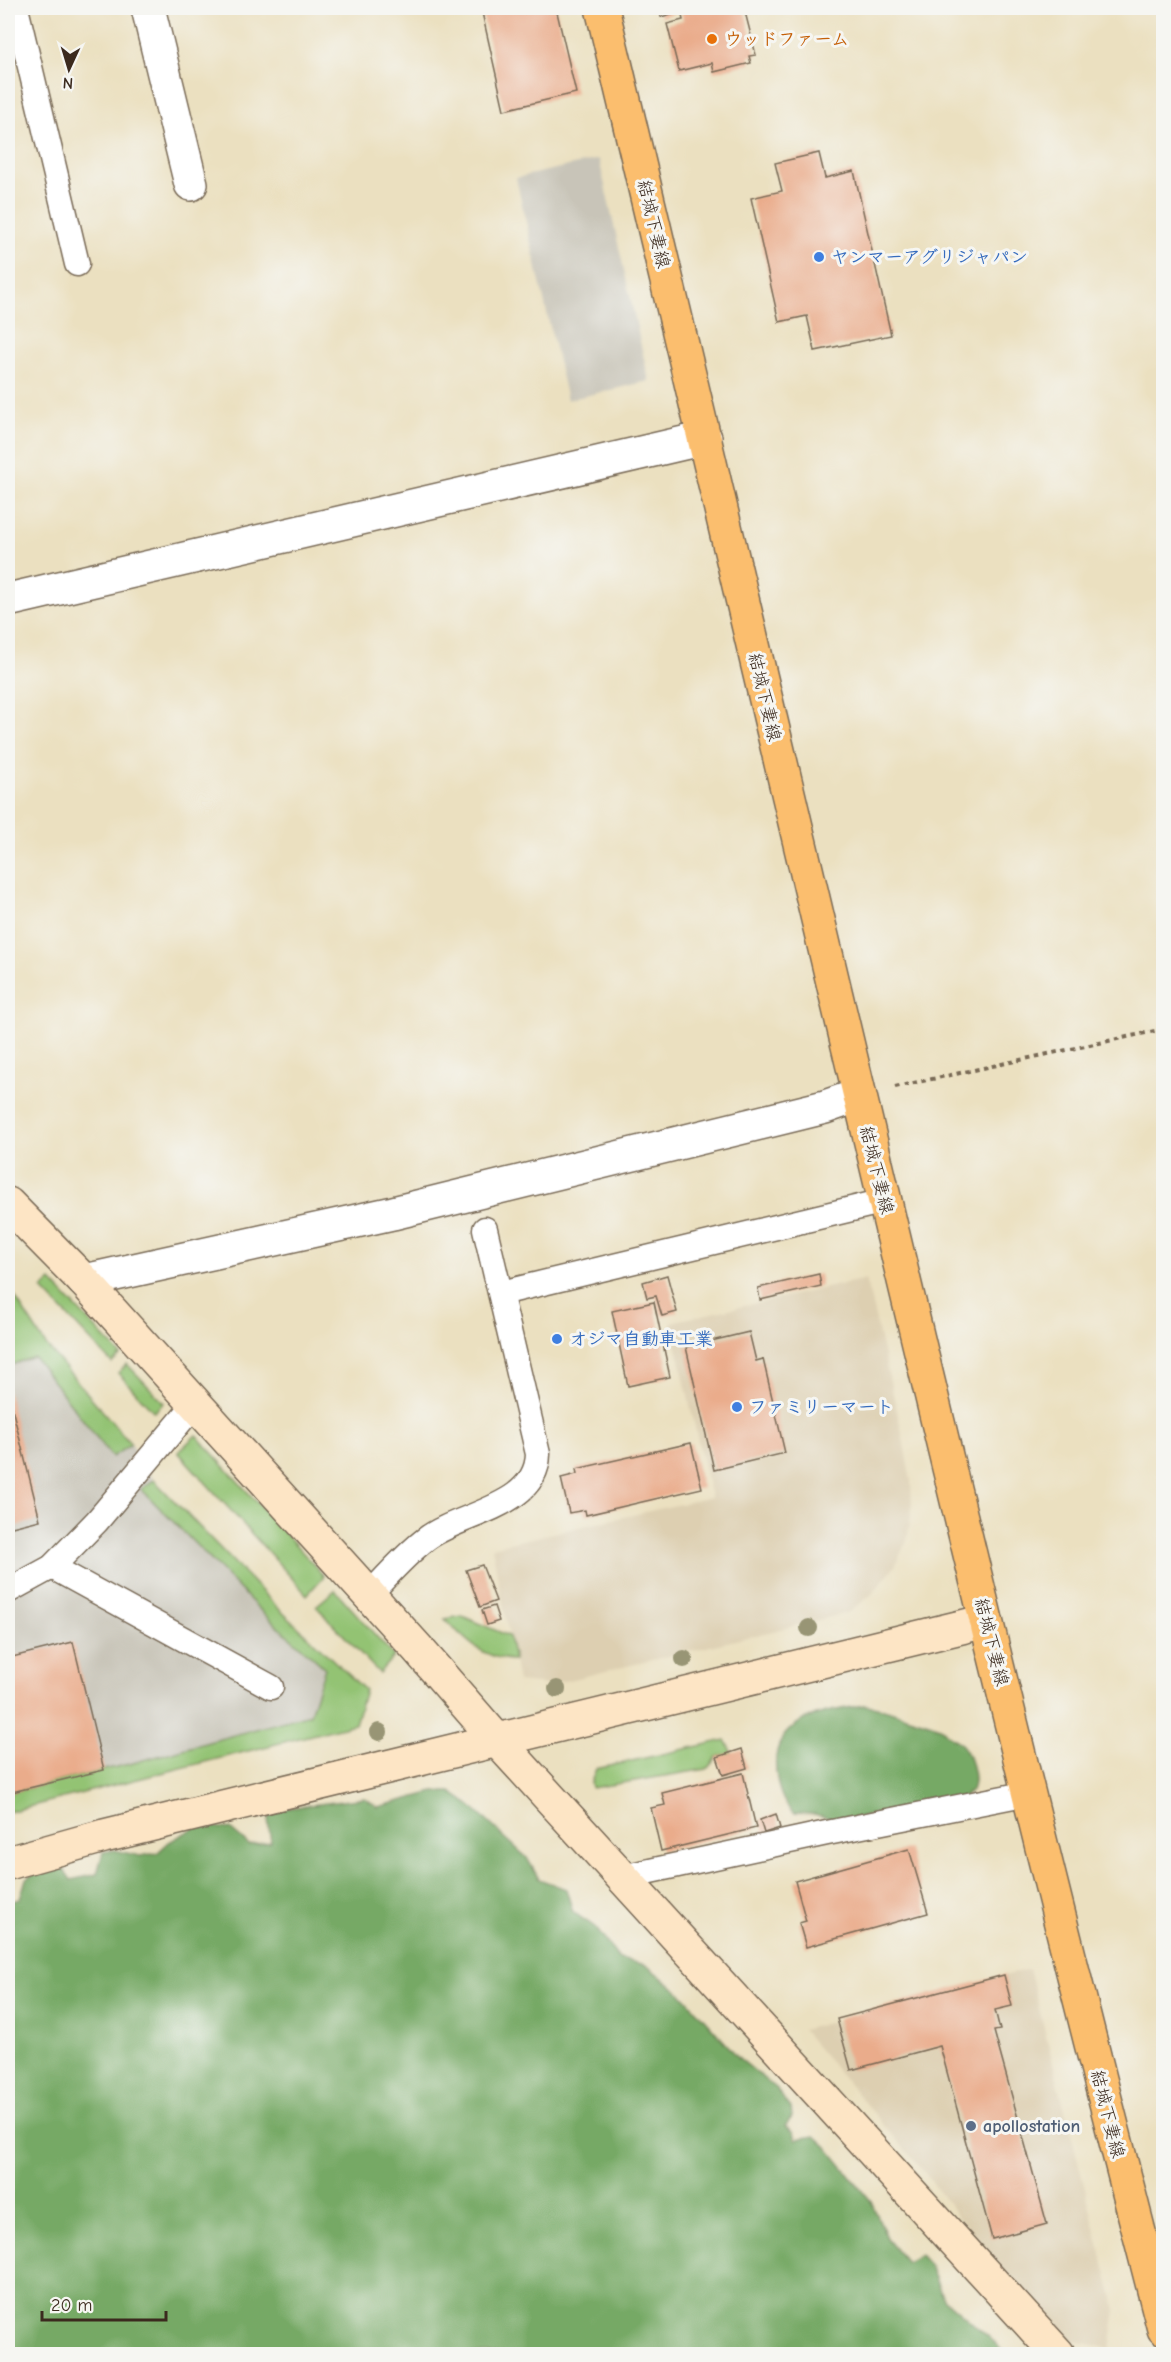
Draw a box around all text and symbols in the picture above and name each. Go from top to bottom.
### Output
place label: ウッドファーム [724,29,849,50]
marker: ウッドファーム [705,32,719,46]
north arrow [39,39,99,99]
text: N [62,74,74,92]
street label: 結城下妻線 [633,178,674,270]
place label: ヤンマーアグリジャパン [831,247,1028,268]
marker: ヤンマーアグリジャパン [812,250,826,264]
street label: 結城下妻線 [744,651,785,743]
street label: 結城下妻線 [855,1124,898,1216]
place label: オジマ自動車工業 [569,1329,713,1350]
marker: オジマ自動車工業 [550,1332,564,1346]
place label: ファミリーマート [749,1397,894,1418]
marker: ファミリーマート [730,1400,744,1414]
street label: 結城下妻線 [970,1596,1013,1688]
street label: 結城下妻線 [1086,2068,1129,2160]
place label: apollostation [983,2116,1080,2137]
marker: apollostation [964,2119,978,2133]
scale bar [42,2284,166,2322]
text: 20 m [51,2295,92,2316]

